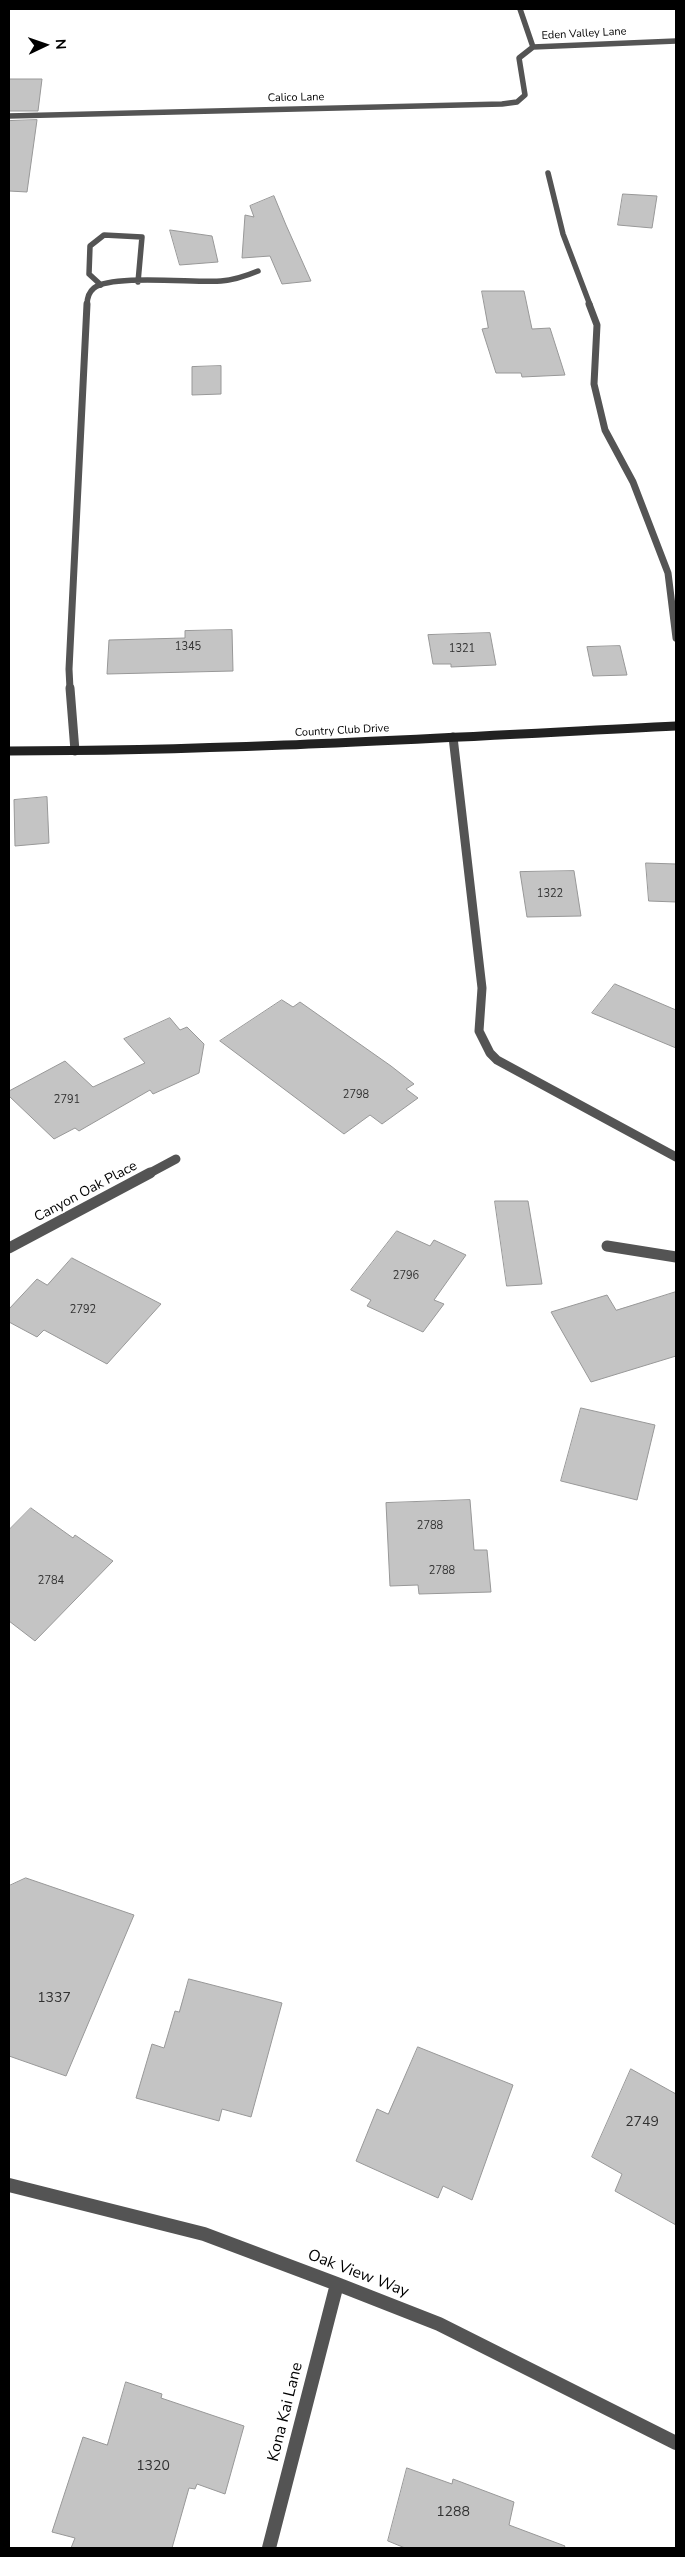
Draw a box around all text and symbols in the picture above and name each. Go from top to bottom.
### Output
north arrow [20,20,70,70]
street label: Eden Valley Lane [541,25,627,43]
text: N [51,38,70,50]
street label: Calico Lane [268,91,324,105]
house number: 1345 [175,640,201,654]
house number: 1321 [449,642,475,656]
street label: Country Club Drive [295,722,389,740]
house number: 1322 [537,887,563,901]
house number: 2798 [343,1088,369,1102]
house number: 2791 [54,1093,80,1107]
street label: Canyon Oak Place [32,1158,140,1226]
house number: 2796 [393,1269,419,1283]
house number: 2792 [70,1303,96,1317]
house number: 2788 [417,1519,443,1533]
house number: 2788 [429,1564,455,1578]
house number: 2784 [38,1574,64,1588]
house number: 1337 [37,1991,71,2007]
house number: 2749 [625,2115,659,2131]
street label: Oak View Way [305,2246,411,2302]
street label: Kona Kai Lane [264,2360,308,2464]
house number: 1320 [136,2459,170,2475]
house number: 1288 [436,2505,470,2521]

